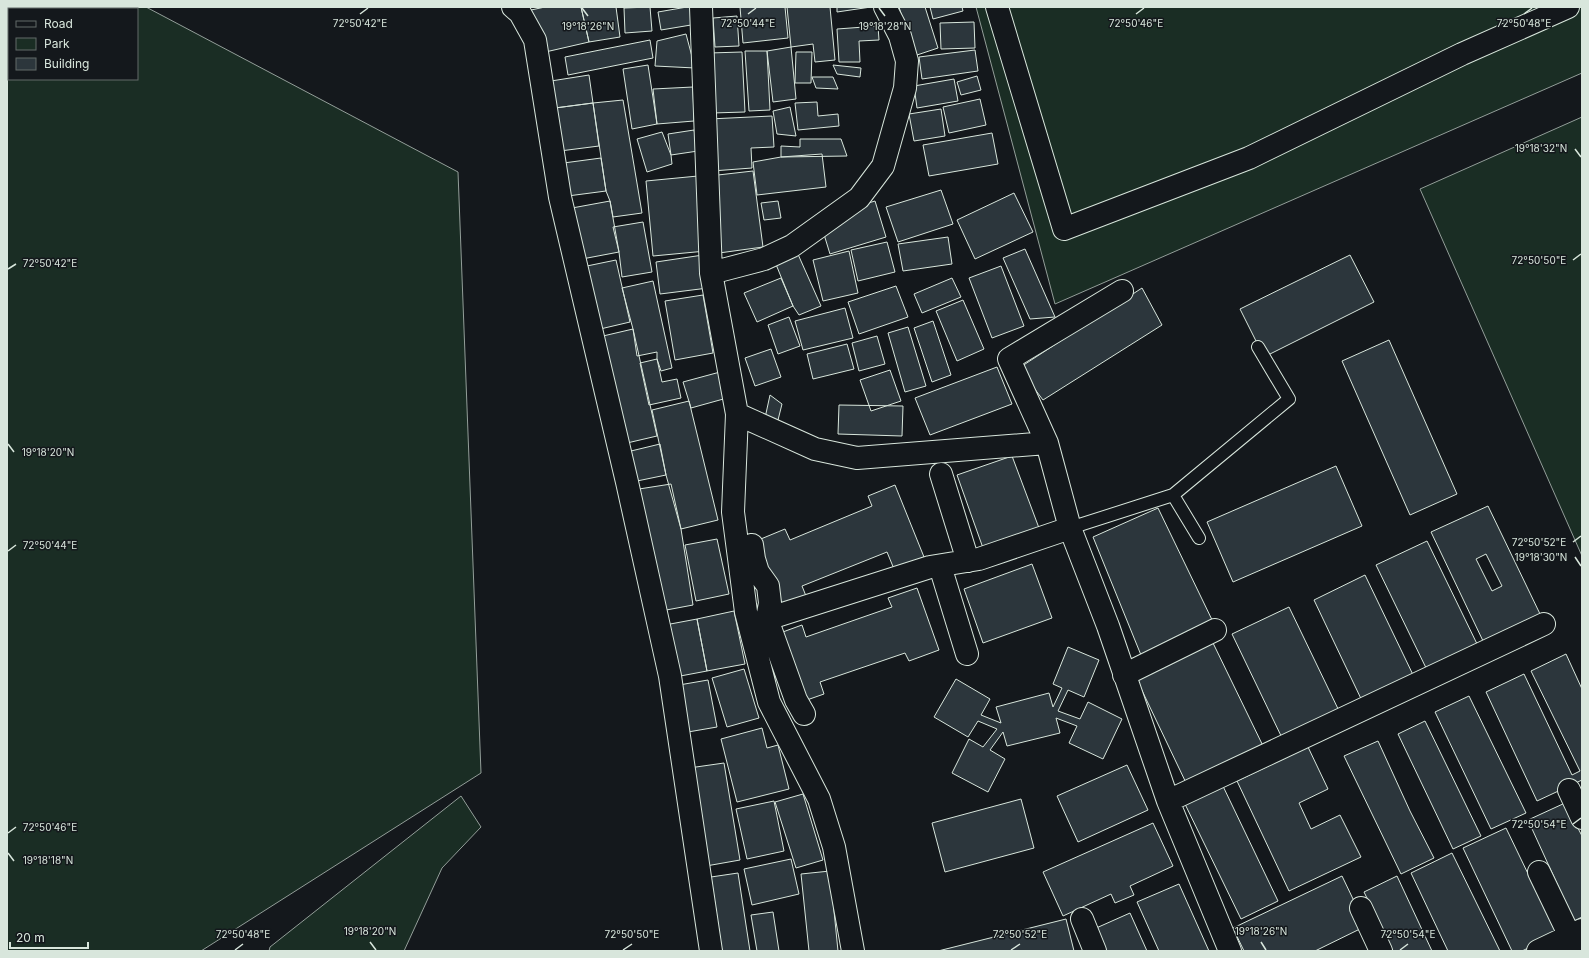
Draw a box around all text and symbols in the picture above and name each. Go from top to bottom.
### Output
legend [8,8,138,80]
text: Road [44,16,73,31]
text: 72°50'42"E [333,17,387,29]
text: 72°50'44"E [721,17,775,29]
text: 72°50'46"E [1109,17,1163,29]
text: 72°50'48"E [1497,17,1551,29]
text: 19°18'26"N [562,20,614,32]
text: 19°18'28"N [859,20,911,32]
text: Park [44,36,70,51]
text: Building [44,56,89,71]
text: 19°18'32"N [1515,142,1567,154]
text: 72°50'50"E [1512,254,1566,266]
text: 72°50'42"E [23,257,77,269]
text: 19°18'20"N [22,446,74,458]
text: 72°50'52"E [1512,536,1566,548]
text: 72°50'44"E [23,539,77,551]
text: 19°18'30"N [1515,551,1567,563]
text: 72°50'54"E [1512,818,1566,830]
text: 72°50'46"E [23,821,77,833]
text: 19°18'18"N [23,854,73,866]
scale bar [10,924,88,950]
text: 19°18'20"N [344,925,396,937]
text: 19°18'26"N [1235,925,1287,937]
text: 72°50'48"E [216,928,270,940]
text: 72°50'50"E [605,928,659,940]
text: 72°50'52"E [993,928,1047,940]
text: 72°50'54"E [1381,928,1435,940]
text: 20 m [16,930,45,945]

